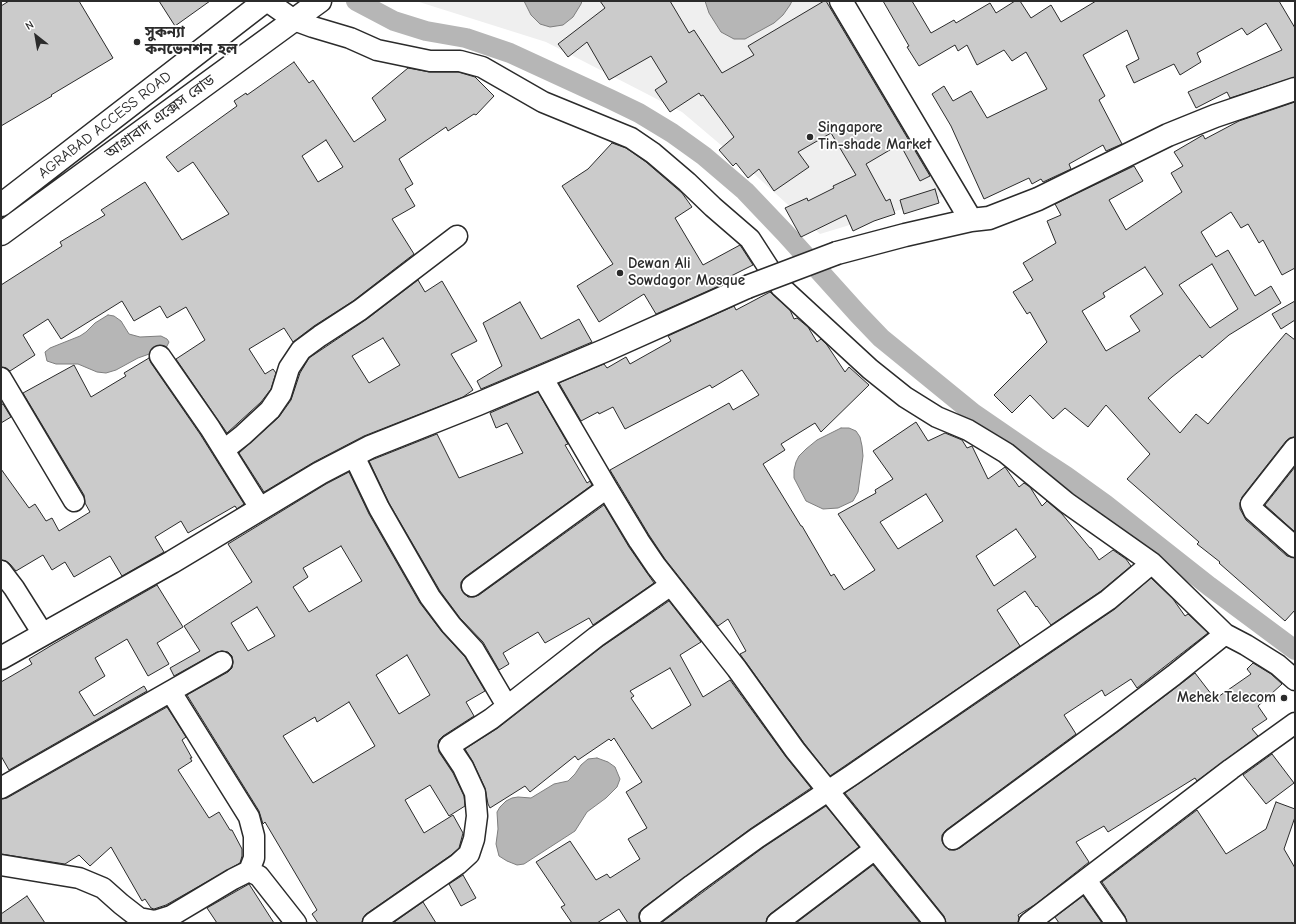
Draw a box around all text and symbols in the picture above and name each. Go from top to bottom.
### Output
north arrow [16,16,56,56]
text: N [23,18,36,33]
place label: সুকন্যা কনভেনশন হল [145,24,237,59]
marker: সুকন্যা কনভেনশন হল [132,37,142,47]
street label: AGRABAD ACCESS ROAD [35,67,175,183]
street label: আগ্রাবাদ এক্সেস রোড [102,71,218,163]
place label: Singapore Tin-shade Market [818,119,931,154]
marker: Singapore Tin-shade Market [805,132,815,142]
place label: Dewan Ali Sowdagor Mosque [628,255,745,290]
marker: Dewan Ali Sowdagor Mosque [615,268,625,278]
place label: Mehek Telecom [1177,689,1276,707]
marker: Mehek Telecom [1279,693,1289,703]

